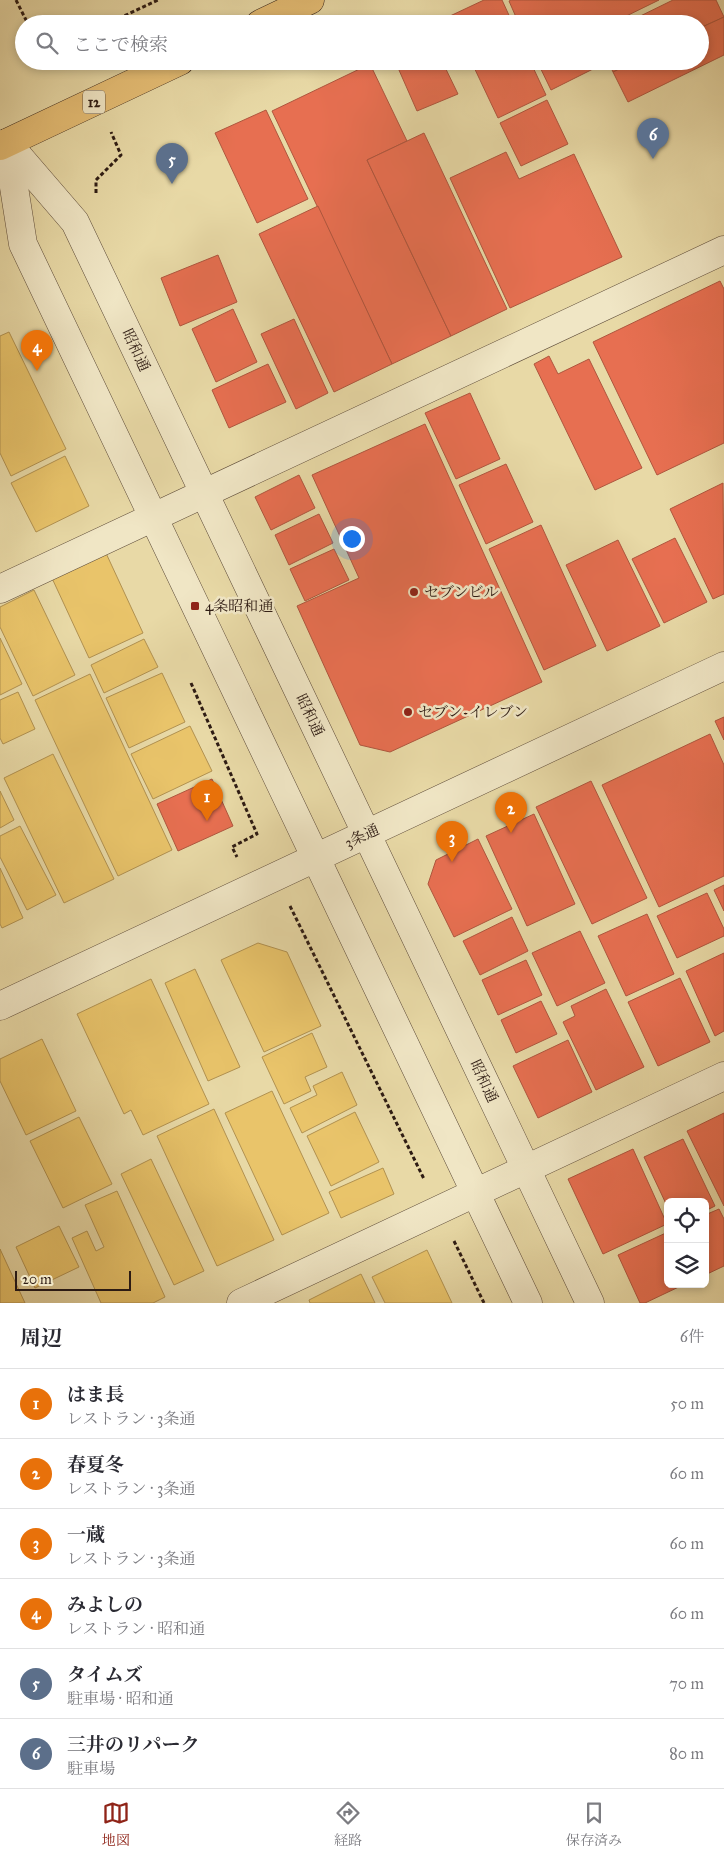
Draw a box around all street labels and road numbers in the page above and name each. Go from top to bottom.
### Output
road number: 12 [83,90,105,114]
street label: 昭和通 [118,326,154,374]
street label: 昭和通 [292,691,328,739]
street label: 3条通 [342,820,382,852]
street label: 昭和通 [466,1057,502,1105]

